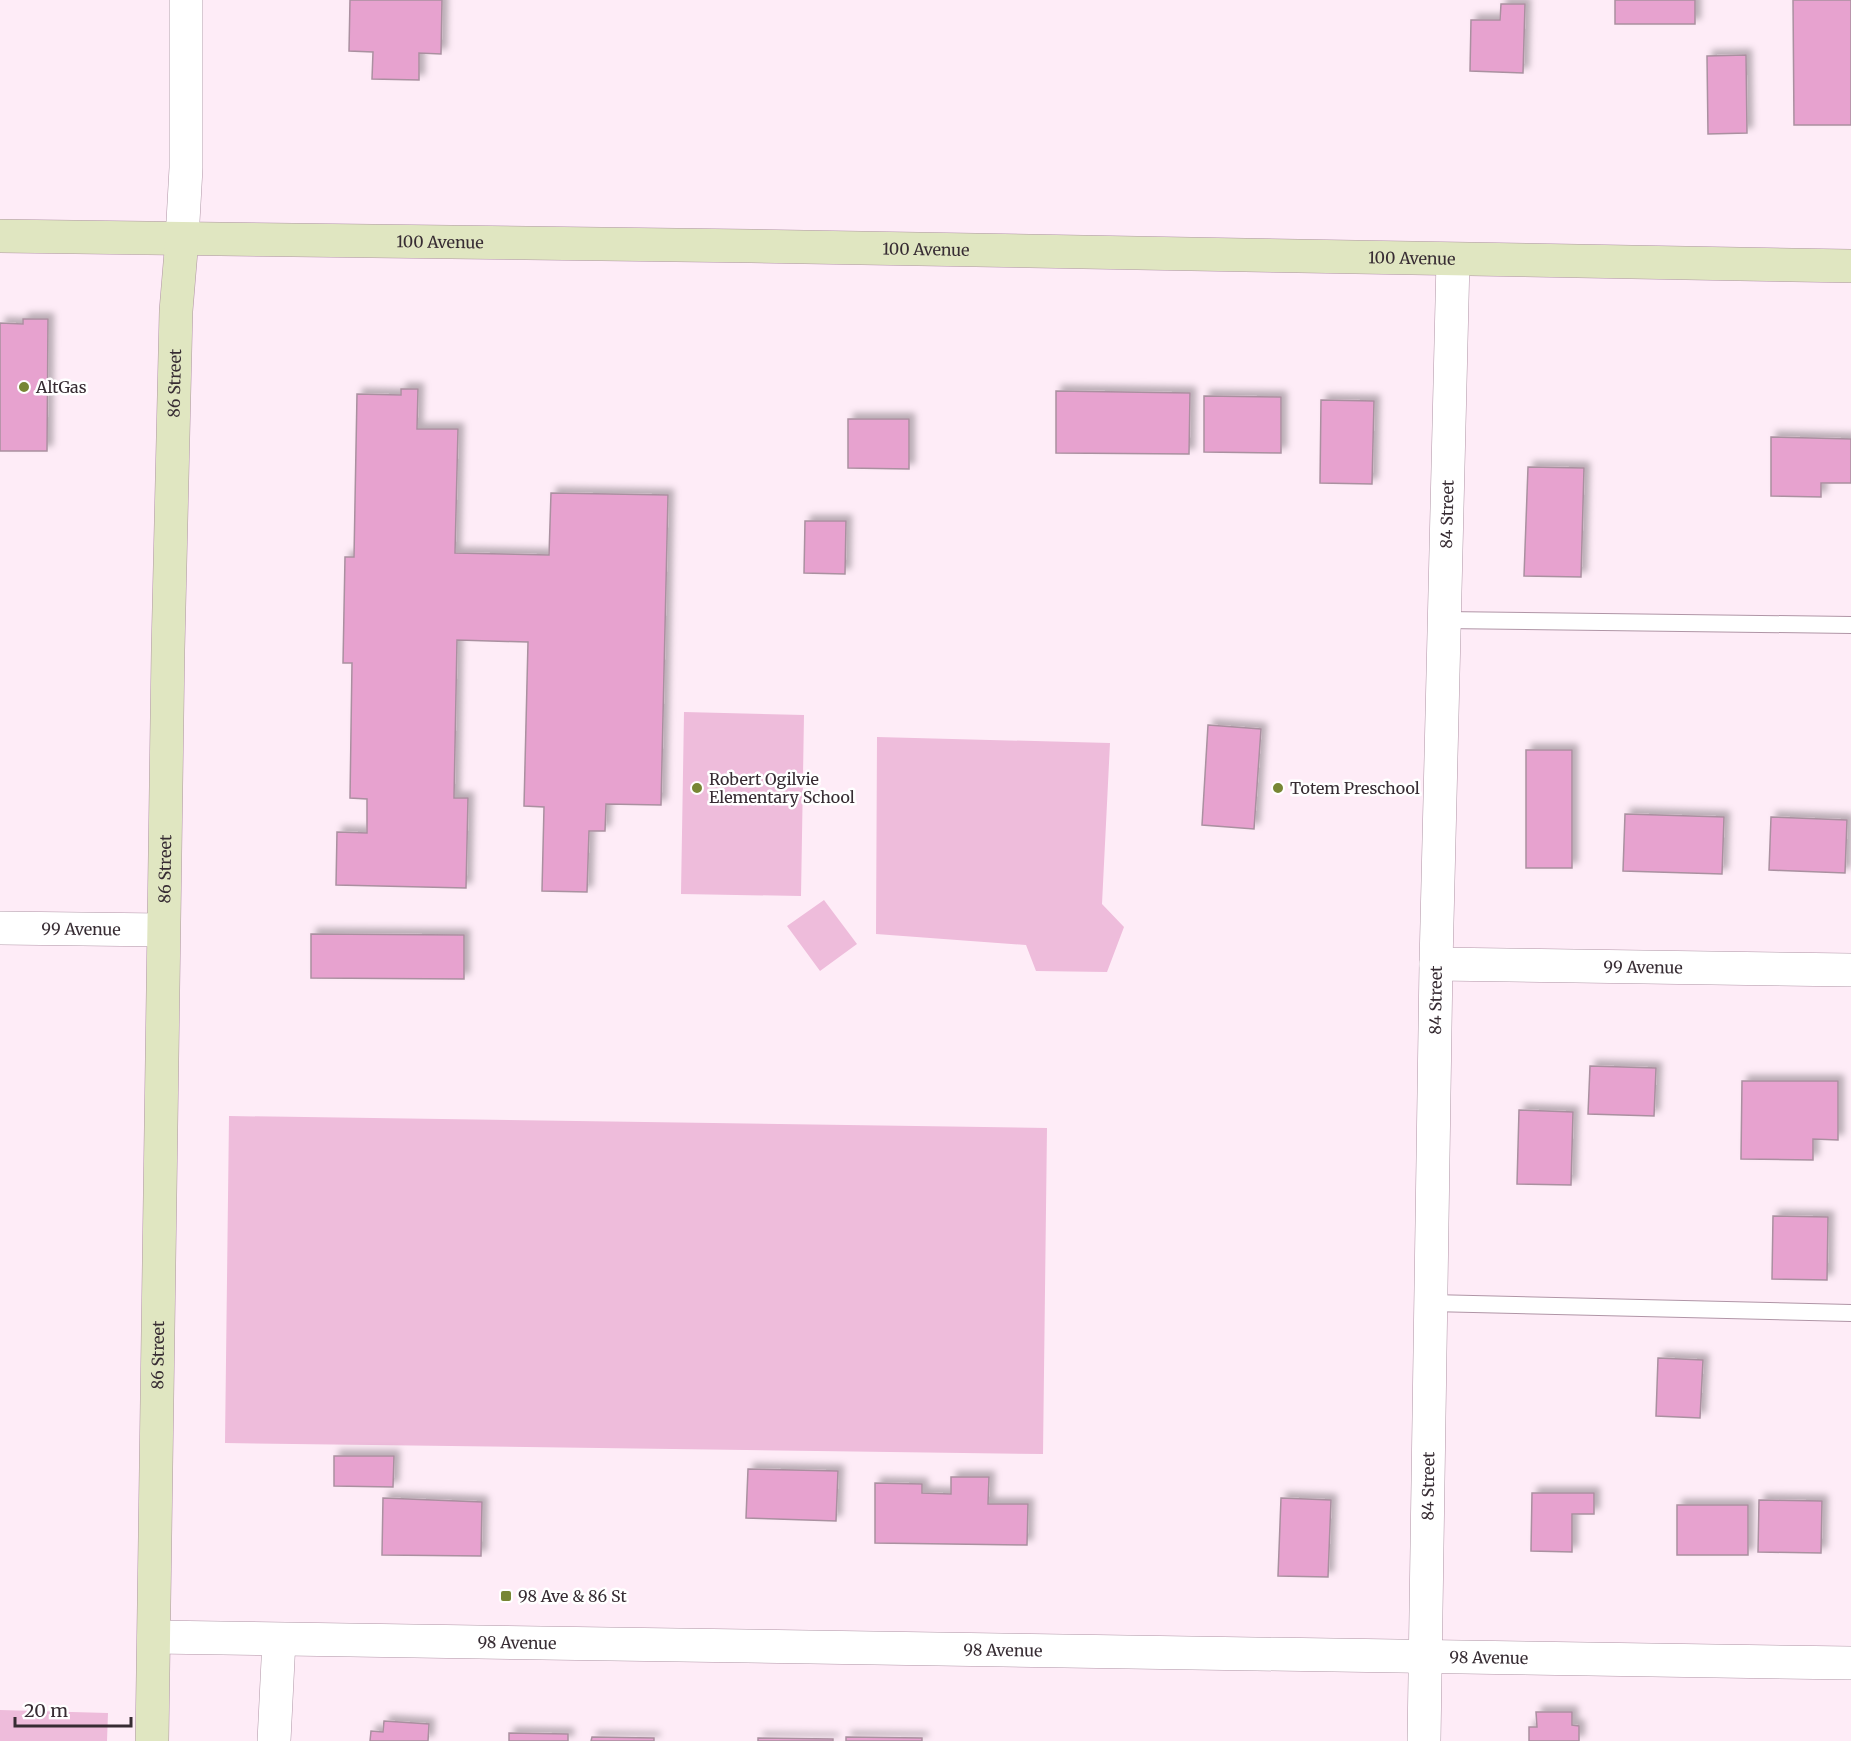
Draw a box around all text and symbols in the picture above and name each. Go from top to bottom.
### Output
street label: 100 Avenue [396,231,484,252]
street label: 100 Avenue [882,238,970,260]
street label: 100 Avenue [1368,247,1456,269]
street label: 86 Street [163,348,185,418]
place label: AltGas [35,377,87,397]
marker: AltGas [17,380,31,394]
street label: 84 Street [1436,479,1458,549]
place label: Robert Ogilvie Elementary School [709,769,855,807]
place label: Totem Preschool [1290,778,1420,798]
marker: Robert Ogilvie Elementary School [690,781,704,795]
marker: Totem Preschool [1271,781,1285,795]
street label: 86 Street [154,834,175,904]
street label: 99 Avenue [41,919,121,939]
street label: 99 Avenue [1603,956,1683,978]
street label: 84 Street [1425,965,1446,1035]
street label: 86 Street [147,1320,168,1390]
street label: 84 Street [1417,1451,1438,1521]
place label: 98 Ave & 86 St [518,1586,627,1606]
marker: 98 Ave & 86 St [499,1589,513,1603]
street label: 98 Avenue [477,1632,557,1653]
street label: 98 Avenue [963,1639,1043,1661]
street label: 98 Avenue [1449,1647,1528,1668]
scale bar [15,1690,130,1728]
text: 20 m [24,1699,68,1722]

